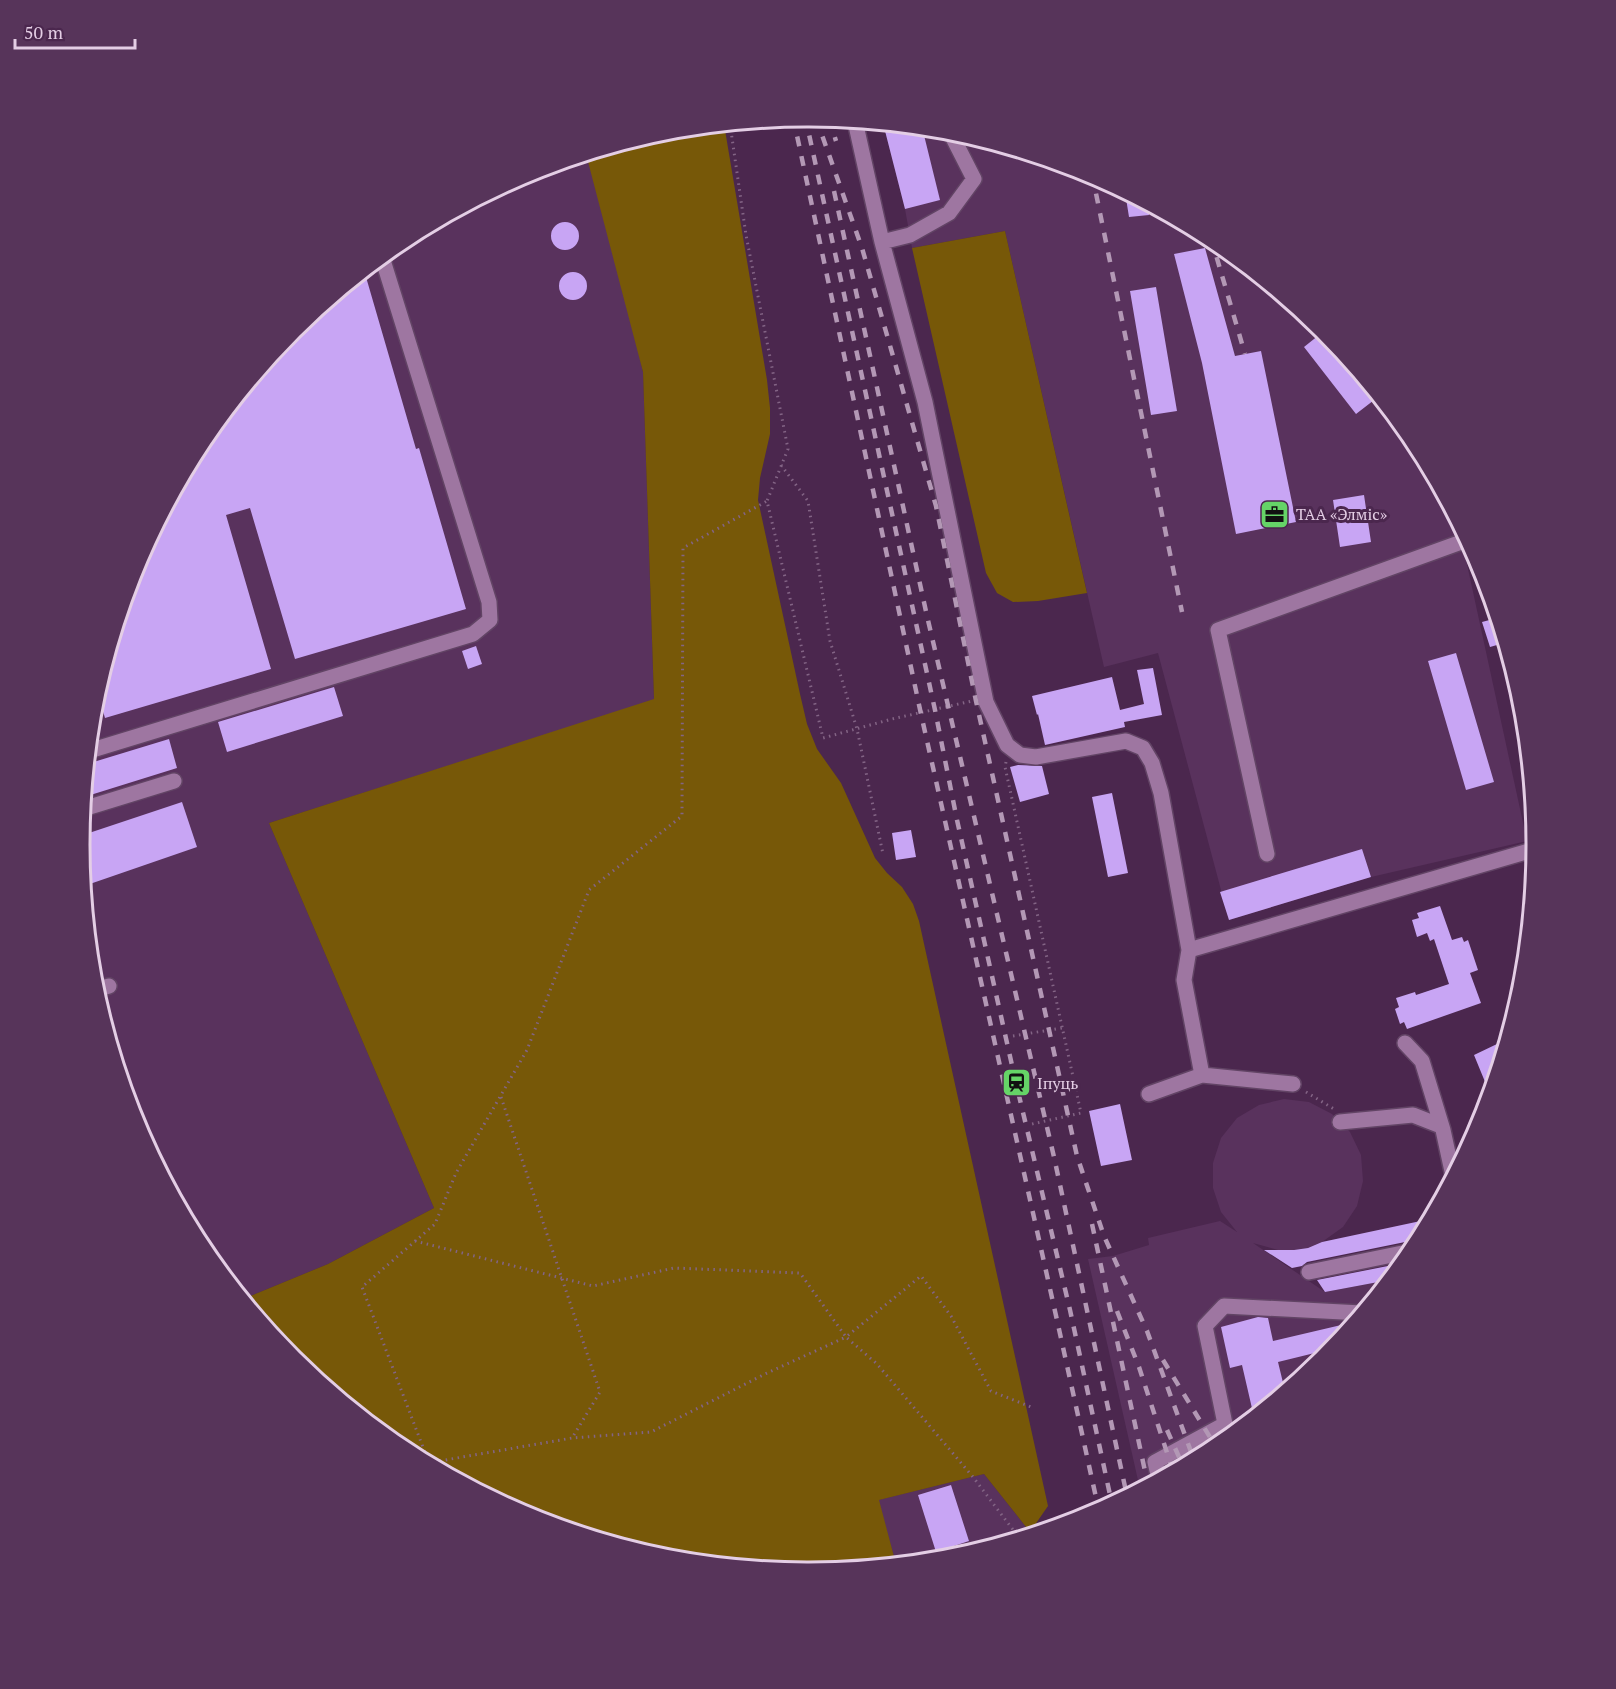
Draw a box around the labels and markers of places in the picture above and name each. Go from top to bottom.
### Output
office icon: ТАА «Элміс» [1259,498,1291,530]
place label: ТАА «Элміс» [1296,503,1388,525]
station icon: Іпуць [1000,1067,1032,1099]
place label: Іпуць [1037,1072,1078,1094]

